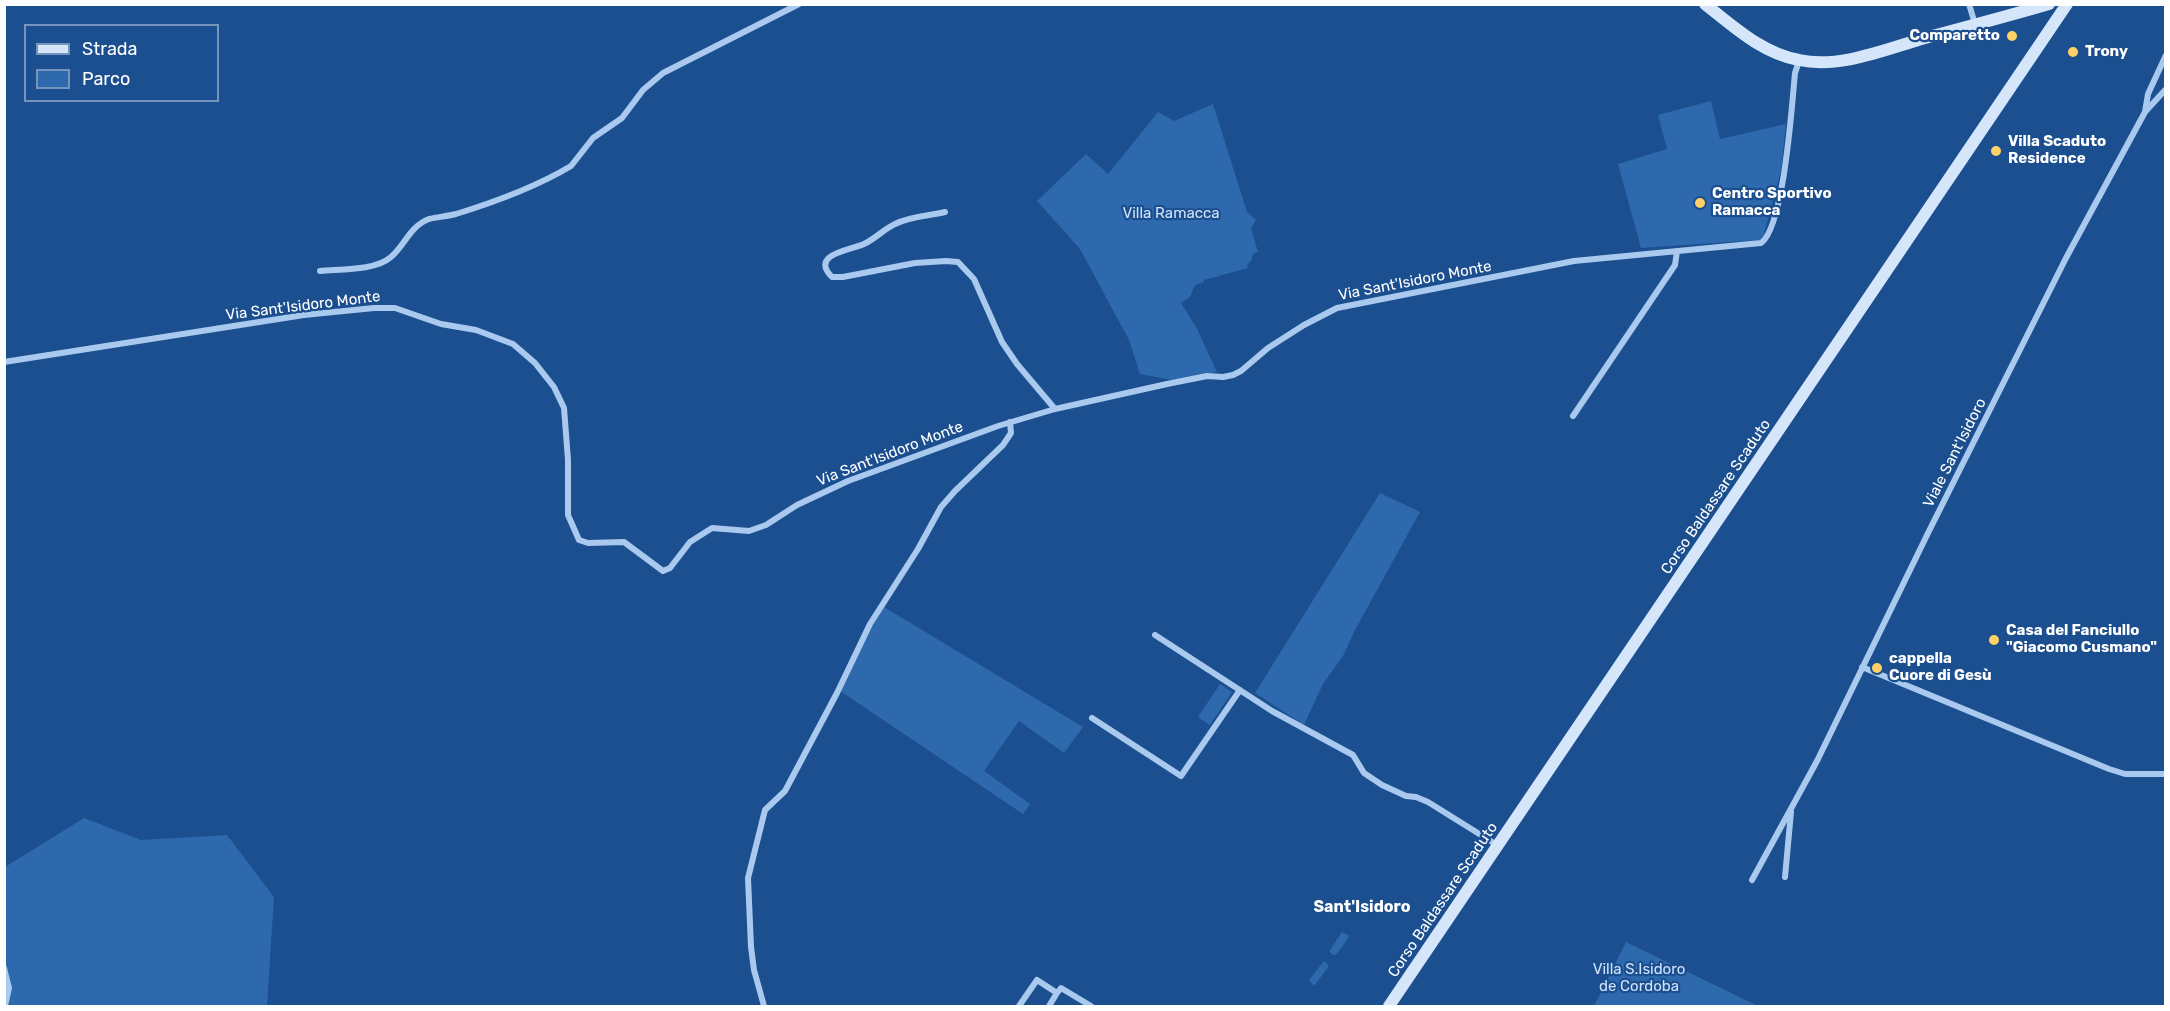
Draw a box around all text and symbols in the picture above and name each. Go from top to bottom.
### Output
legend [24,24,219,102]
place label: Comparetto [1909,27,2000,45]
marker: Comparetto [2005,29,2019,43]
text: Strada [82,38,138,60]
place label: Trony [2085,43,2128,61]
marker: Trony [2066,45,2080,59]
text: Parco [82,68,130,90]
place label: Villa Scaduto Residence [2008,133,2106,168]
marker: Villa Scaduto Residence [1989,144,2003,158]
place label: Centro Sportivo Ramacca [1712,185,1832,220]
marker: Centro Sportivo Ramacca [1693,196,1707,210]
park label: Villa Ramacca [1122,205,1220,223]
street label: Via Sant'Isidoro Monte [1337,257,1493,305]
street label: Via Sant'Isidoro Monte [225,288,381,324]
street label: Viale Sant'Isidoro [1920,395,1990,511]
street label: Corso Baldassare Scaduto [1657,416,1775,578]
street label: Via Sant'Isidoro Monte [814,418,966,490]
place label: Casa del Fanciullo "Giacomo Cusmano" [2006,622,2157,657]
marker: Casa del Fanciullo "Giacomo Cusmano" [1987,633,2001,647]
place label: cappella Cuore di Gesù [1889,650,1992,685]
marker: cappella Cuore di Gesù [1870,661,1884,675]
street label: Corso Baldassare Scaduto [1384,819,1502,981]
district label: Sant'Isidoro [1313,897,1411,917]
park label: Villa S.Isidoro de Cordoba [1593,961,1685,996]

